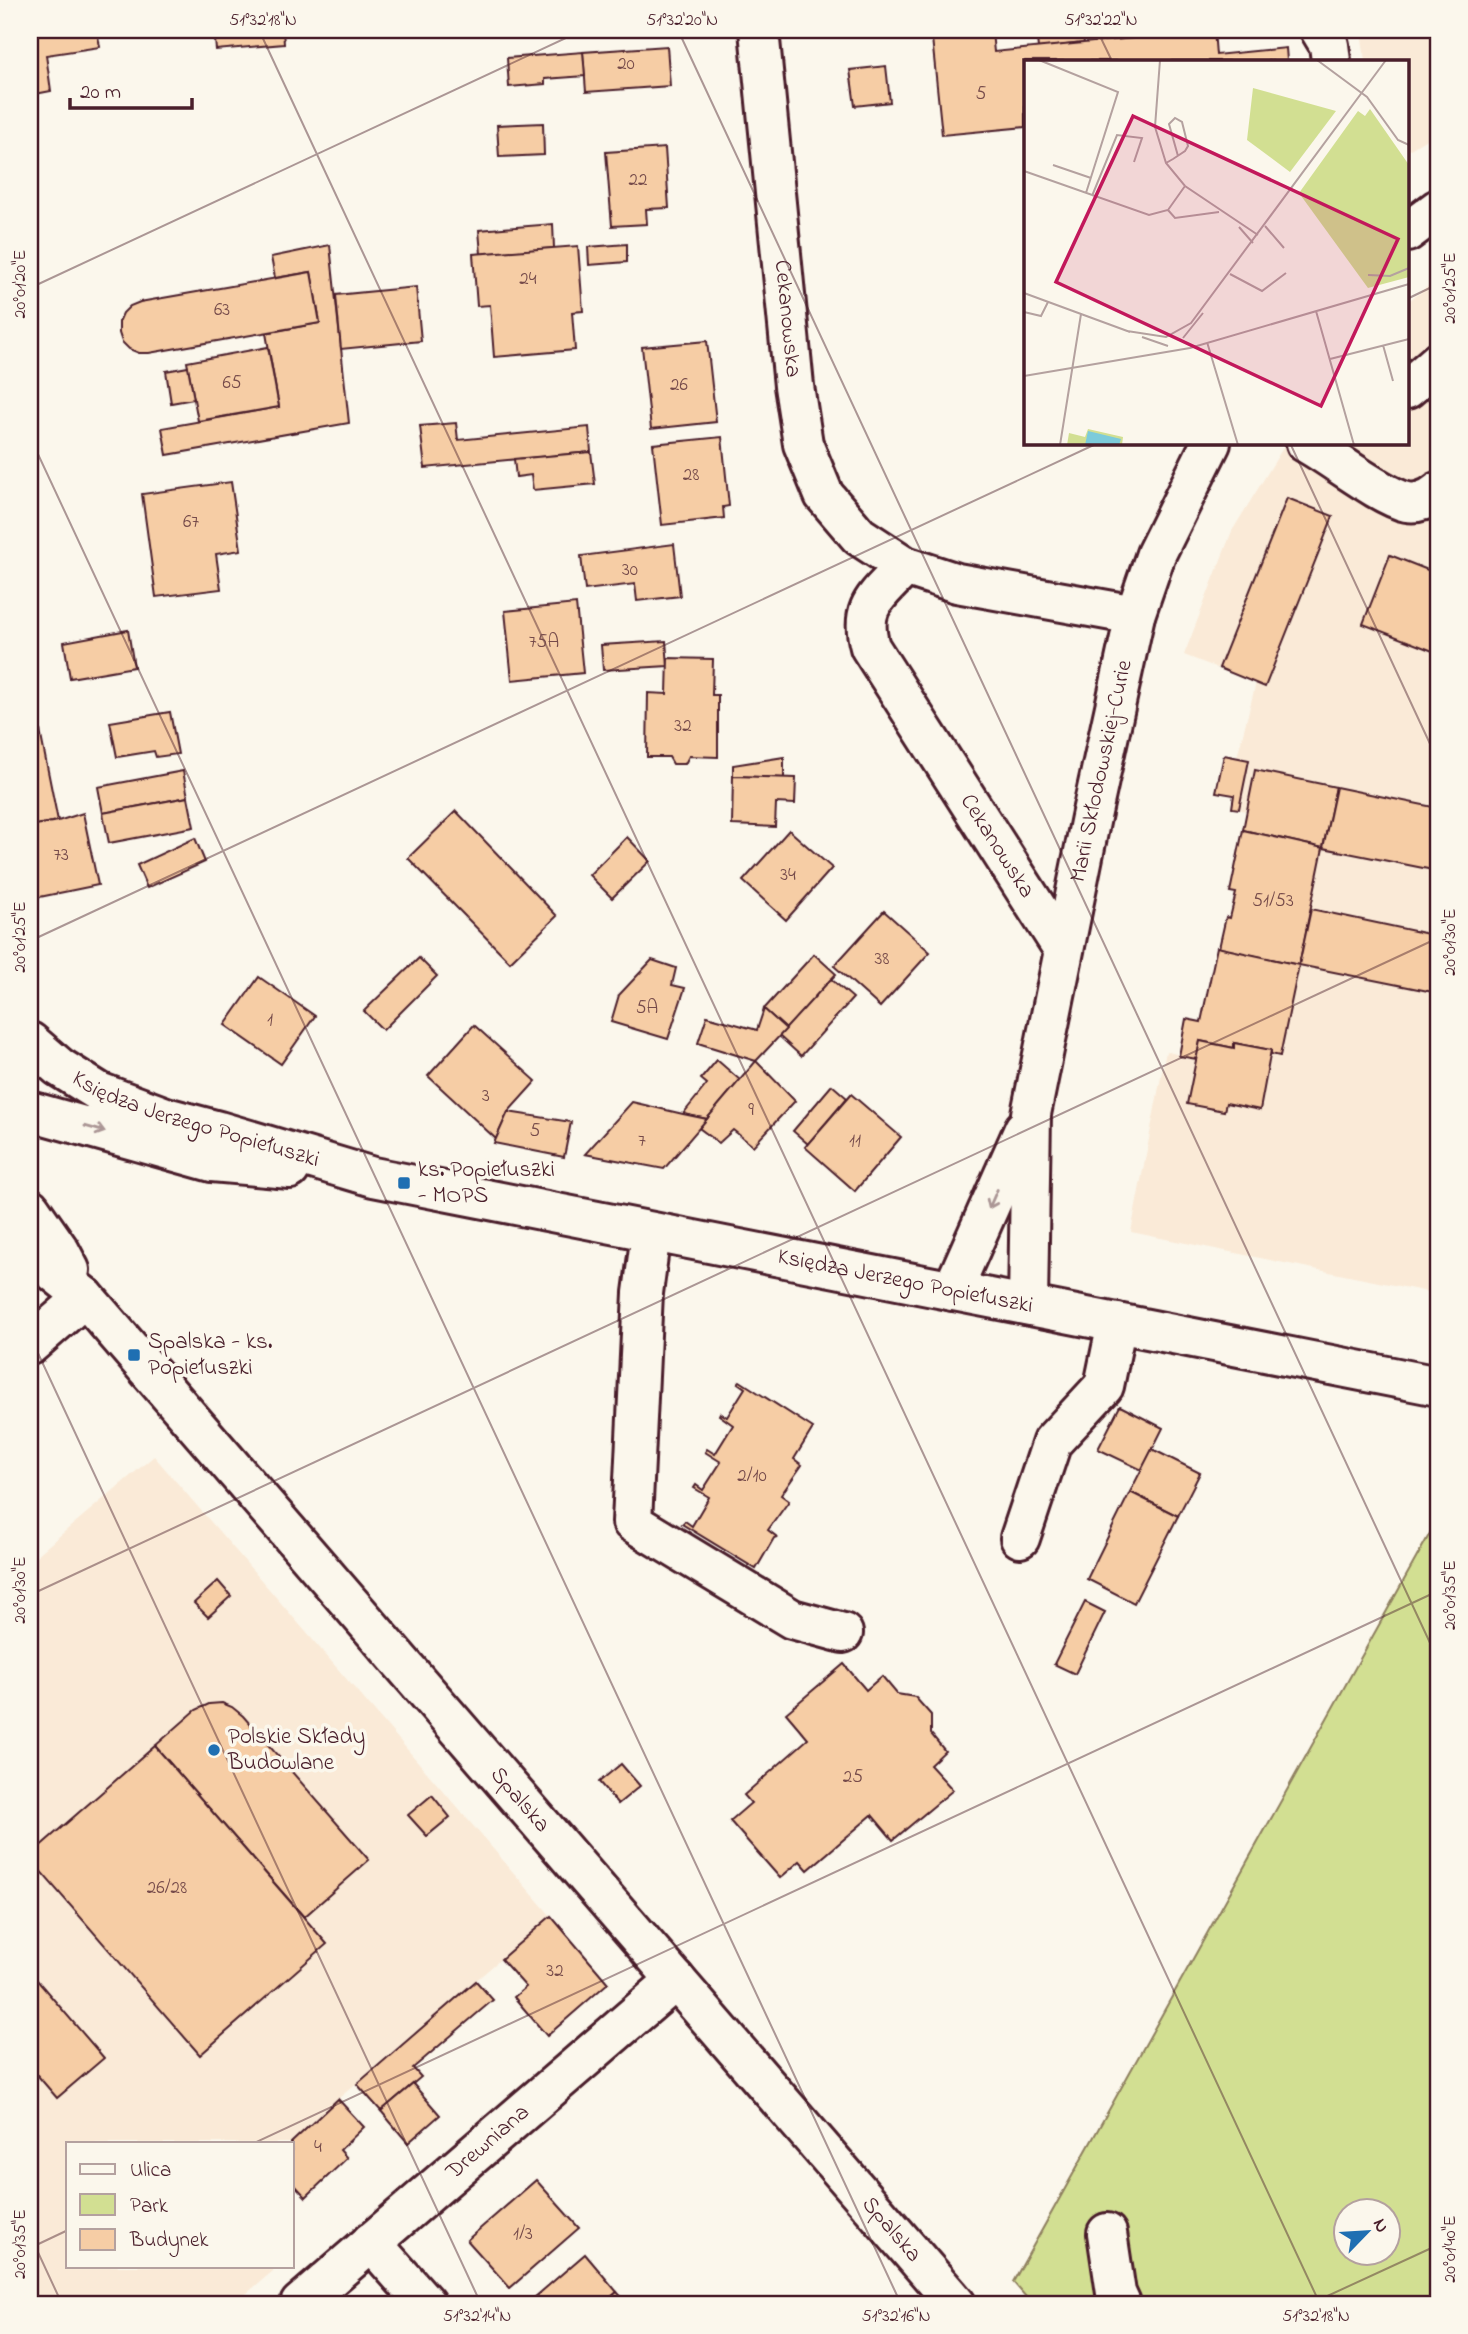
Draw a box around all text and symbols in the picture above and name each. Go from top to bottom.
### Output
text: 51°32'18"N [229,8,297,34]
text: 51°32'20"N [646,8,718,34]
text: 51°32'22"N [1064,8,1138,34]
house number: 20 [617,51,635,78]
inset map [1024,60,1408,444]
scale bar [70,66,192,110]
text: 20 m [80,78,121,108]
house number: 5 [976,81,987,108]
house number: 22 [629,167,647,194]
text: 20°01'20"E [8,250,34,318]
text: 20°01'25"E [1438,252,1464,324]
street label: Cekanowska [765,258,810,379]
house number: 24 [519,266,537,293]
house number: 63 [214,297,230,324]
house number: 65 [222,370,242,397]
house number: 26 [670,372,688,399]
house number: 28 [683,462,699,489]
house number: 67 [183,509,199,536]
house number: 30 [622,557,638,584]
house number: 75A [529,629,559,656]
street label: Marii Skłodowskiej-Curie [1062,656,1141,885]
house number: 32 [674,713,692,740]
street label: Cekanowska [952,787,1043,905]
house number: 73 [53,842,69,869]
house number: 34 [780,862,796,889]
house number: 51/53 [1252,888,1294,915]
text: 20°01'25"E [8,901,34,973]
text: 20°01'30"E [1438,908,1464,976]
house number: 38 [875,946,889,973]
house number: 5A [636,995,658,1022]
house number: 1 [267,1007,273,1034]
street label: Księdza Jerzego Popiełuszki [65,1063,323,1177]
house number: 3 [482,1083,490,1110]
house number: 9 [748,1097,754,1124]
house number: 5 [530,1118,541,1145]
one-way arrow [84,1124,106,1137]
house number: 7 [638,1128,646,1155]
house number: 11 [849,1128,861,1155]
place label: ks. Popiełuszki - MOPS [418,1154,555,1213]
marker: ks. Popiełuszki - MOPS [396,1175,412,1191]
one-way arrow [986,1188,999,1209]
street label: Księdza Jerzego Popiełuszki [775,1240,1036,1323]
place label: Spalska - ks. Popiełuszki [148,1326,273,1385]
marker: Spalska - ks. Popiełuszki [126,1347,142,1363]
house number: 2/10 [737,1463,767,1490]
text: 20°01'30"E [8,1556,34,1624]
text: 20°01'35"E [1438,1560,1464,1630]
place label: Polskie Składy Budowlane [227,1721,365,1780]
marker: Polskie Składy Budowlane [206,1742,222,1758]
street label: Spalska [482,1760,558,1840]
house number: 25 [843,1764,863,1791]
house number: 26/28 [147,1875,187,1902]
house number: 32 [546,1958,564,1985]
street label: Drewniana [438,2097,537,2188]
house number: 4 [314,2134,322,2161]
legend [66,2142,294,2268]
text: Ulica [130,2156,171,2186]
street label: Spalska [854,2189,929,2270]
text: Park [130,2192,169,2222]
north arrow [1332,2198,1402,2268]
text: 20°01'35"E [8,2209,34,2279]
text: N [1365,2214,1395,2238]
text: 20°01'40"E [1438,2215,1464,2283]
house number: 1/3 [513,2221,533,2248]
text: Budynek [129,2226,209,2258]
text: 51°32'14"N [443,2304,511,2330]
text: 51°32'16"N [861,2304,931,2330]
text: 51°32'18"N [1282,2304,1350,2330]

